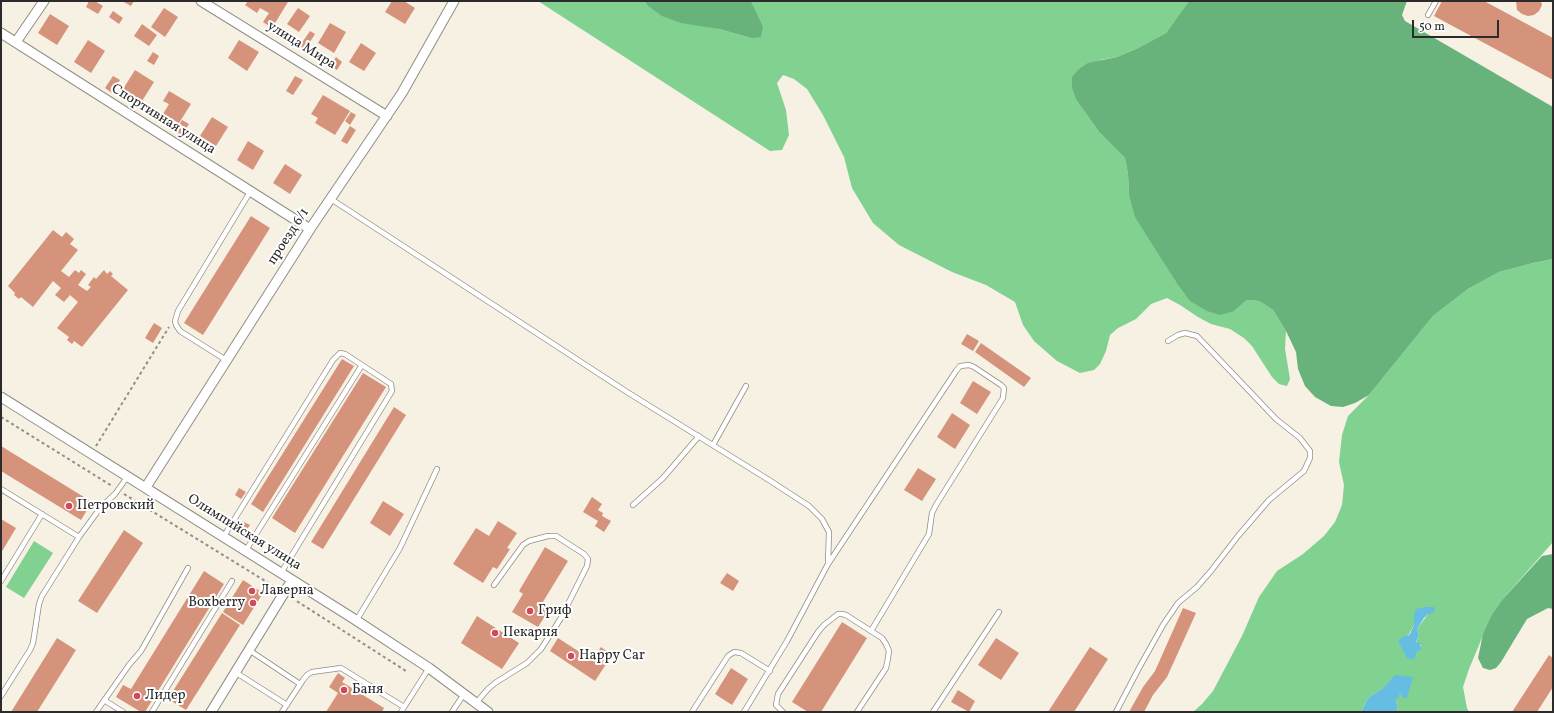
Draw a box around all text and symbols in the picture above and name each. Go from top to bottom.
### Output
scale bar [1414,12,1501,38]
street label: улица Мира [263,18,339,74]
text: 50 m [1419,19,1445,35]
street label: Спортивная улица [108,81,218,159]
street label: проезд 6/1 [264,205,314,269]
street label: Олимпийская улица [184,491,304,575]
place label: Петровский [77,498,154,514]
marker: Петровский [64,501,74,511]
place label: Лаверна [260,583,314,599]
marker: Лаверна [247,586,257,596]
place label: Boxberry [188,595,245,611]
marker: Boxberry [248,598,258,608]
place label: Гриф [538,603,572,619]
marker: Гриф [525,606,535,616]
place label: Пекарня [503,625,558,641]
marker: Пекарня [490,628,500,638]
place label: Happy Car [579,648,645,664]
marker: Happy Car [566,651,576,661]
place label: Баня [352,682,383,698]
marker: Баня [339,685,349,695]
place label: Лидер [145,688,186,704]
marker: Лидер [132,691,142,701]

